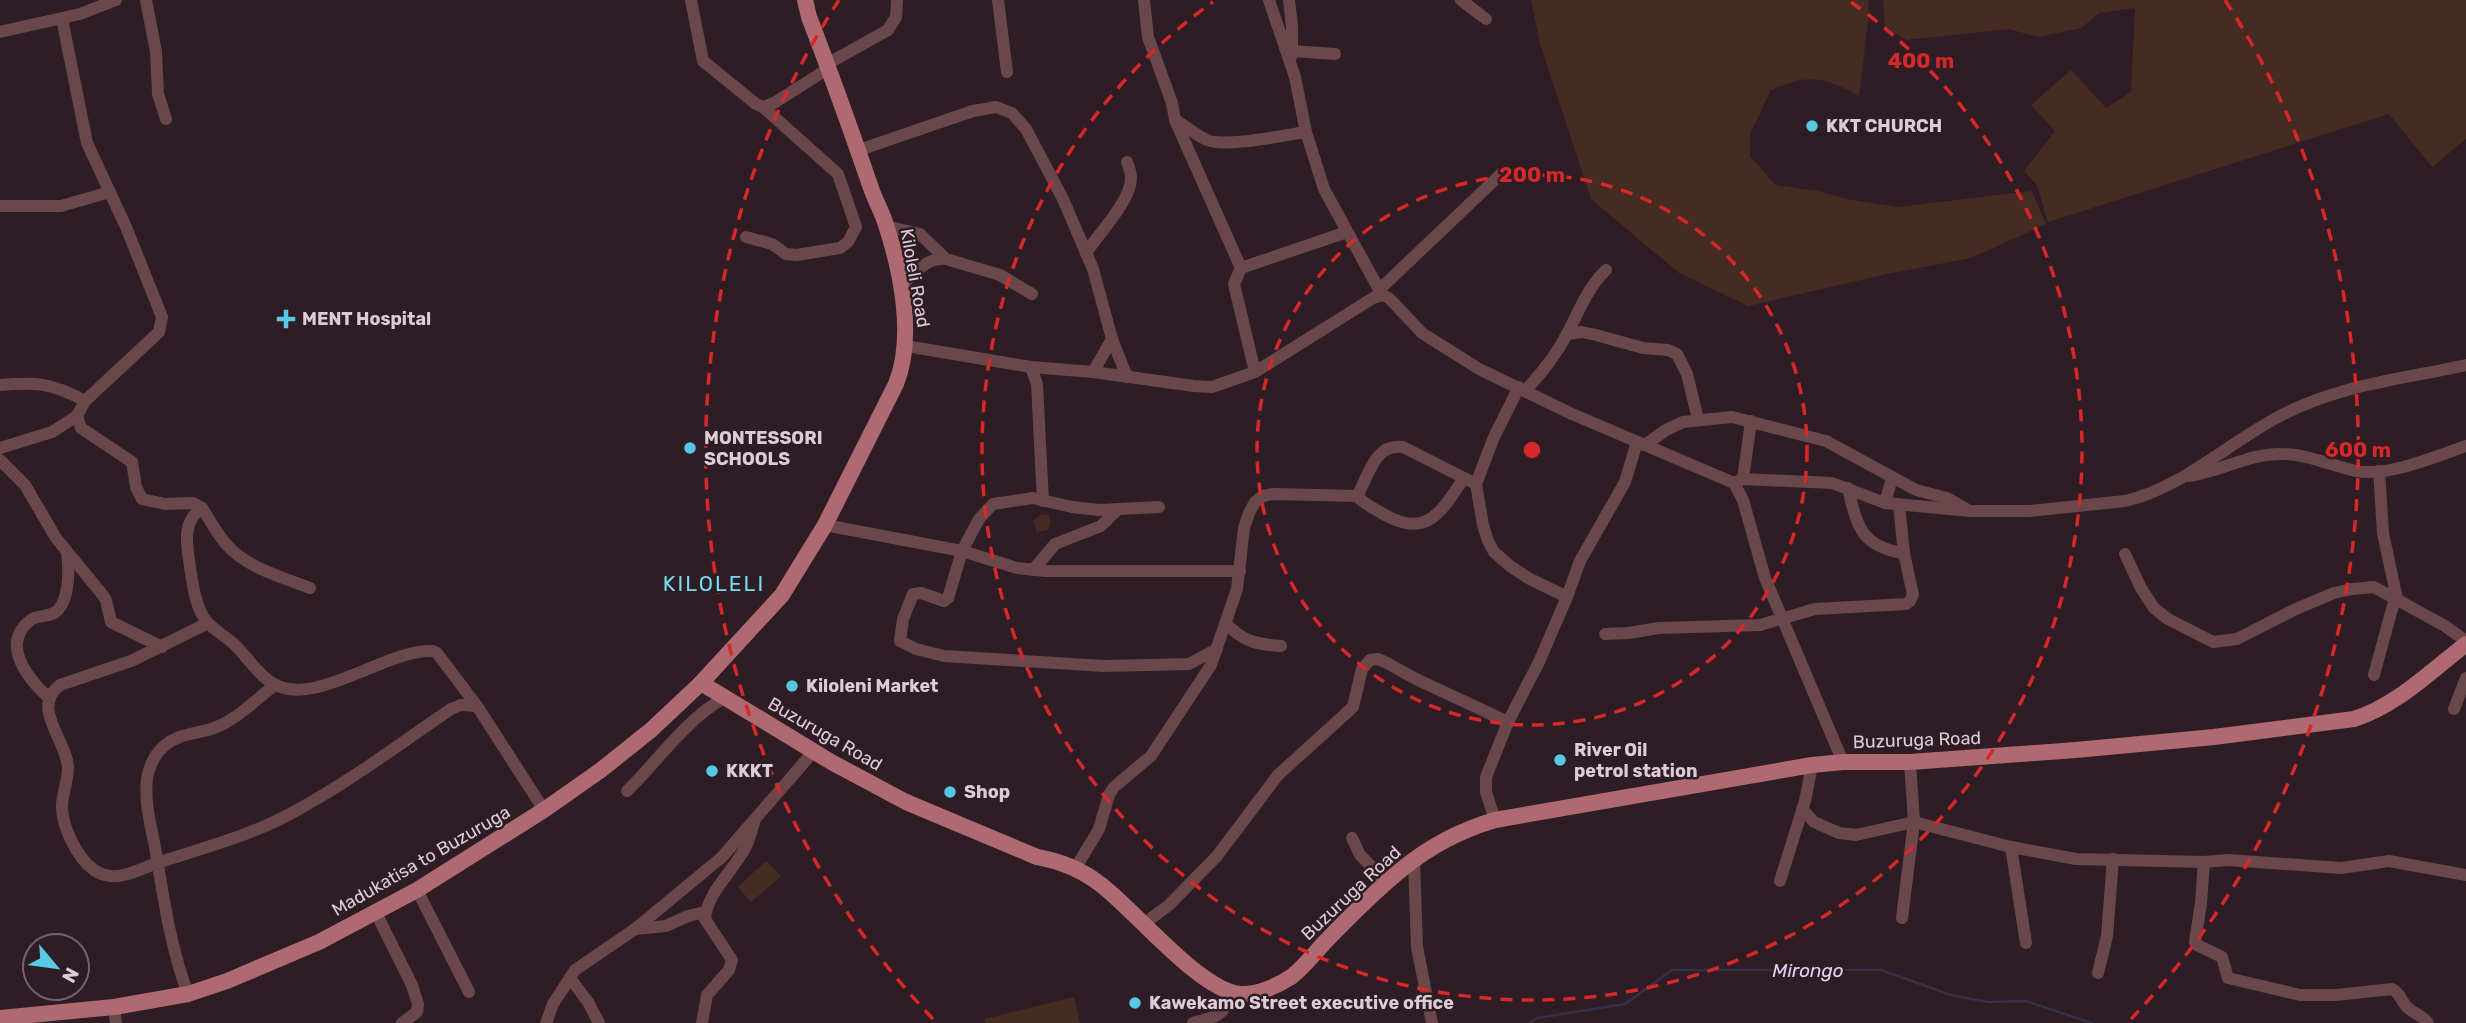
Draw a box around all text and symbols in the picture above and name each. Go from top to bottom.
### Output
text: 400 m [1888,48,1954,73]
place label: KKT CHURCH [1826,115,1942,137]
marker: KKT CHURCH [1804,118,1820,134]
text: 200 m [1499,162,1565,187]
street label: Kiloleli Road [895,227,935,329]
place label: MENT Hospital [302,308,431,330]
marker: MENT Hospital [276,309,296,329]
place label: MONTESSORI SCHOOLS [704,427,822,470]
text: 600 m [2325,437,2391,462]
centre of rings [1520,438,1544,462]
marker: MONTESSORI SCHOOLS [682,440,698,456]
district label: KILOLELI [663,571,765,596]
place label: Kiloleni Market [806,675,939,697]
marker: Kiloleni Market [784,678,800,694]
street label: Buzuruga Road [764,692,886,776]
street label: Buzuruga Road [1853,727,1981,753]
place label: River Oil petrol station [1574,739,1697,782]
marker: River Oil petrol station [1552,752,1568,768]
place label: KKKT [726,760,773,782]
marker: KKKT [704,763,720,779]
place label: Shop [964,781,1010,803]
marker: Shop [942,784,958,800]
street label: Madukatisa to Buzuruga [328,801,514,921]
street label: Buzuruga Road [1297,841,1405,945]
north arrow [21,932,91,1002]
water label: Mirongo [1772,959,1844,982]
text: N [57,963,84,987]
place label: Kawekamo Street executive office [1149,992,1454,1014]
marker: Kawekamo Street executive office [1127,995,1143,1011]

